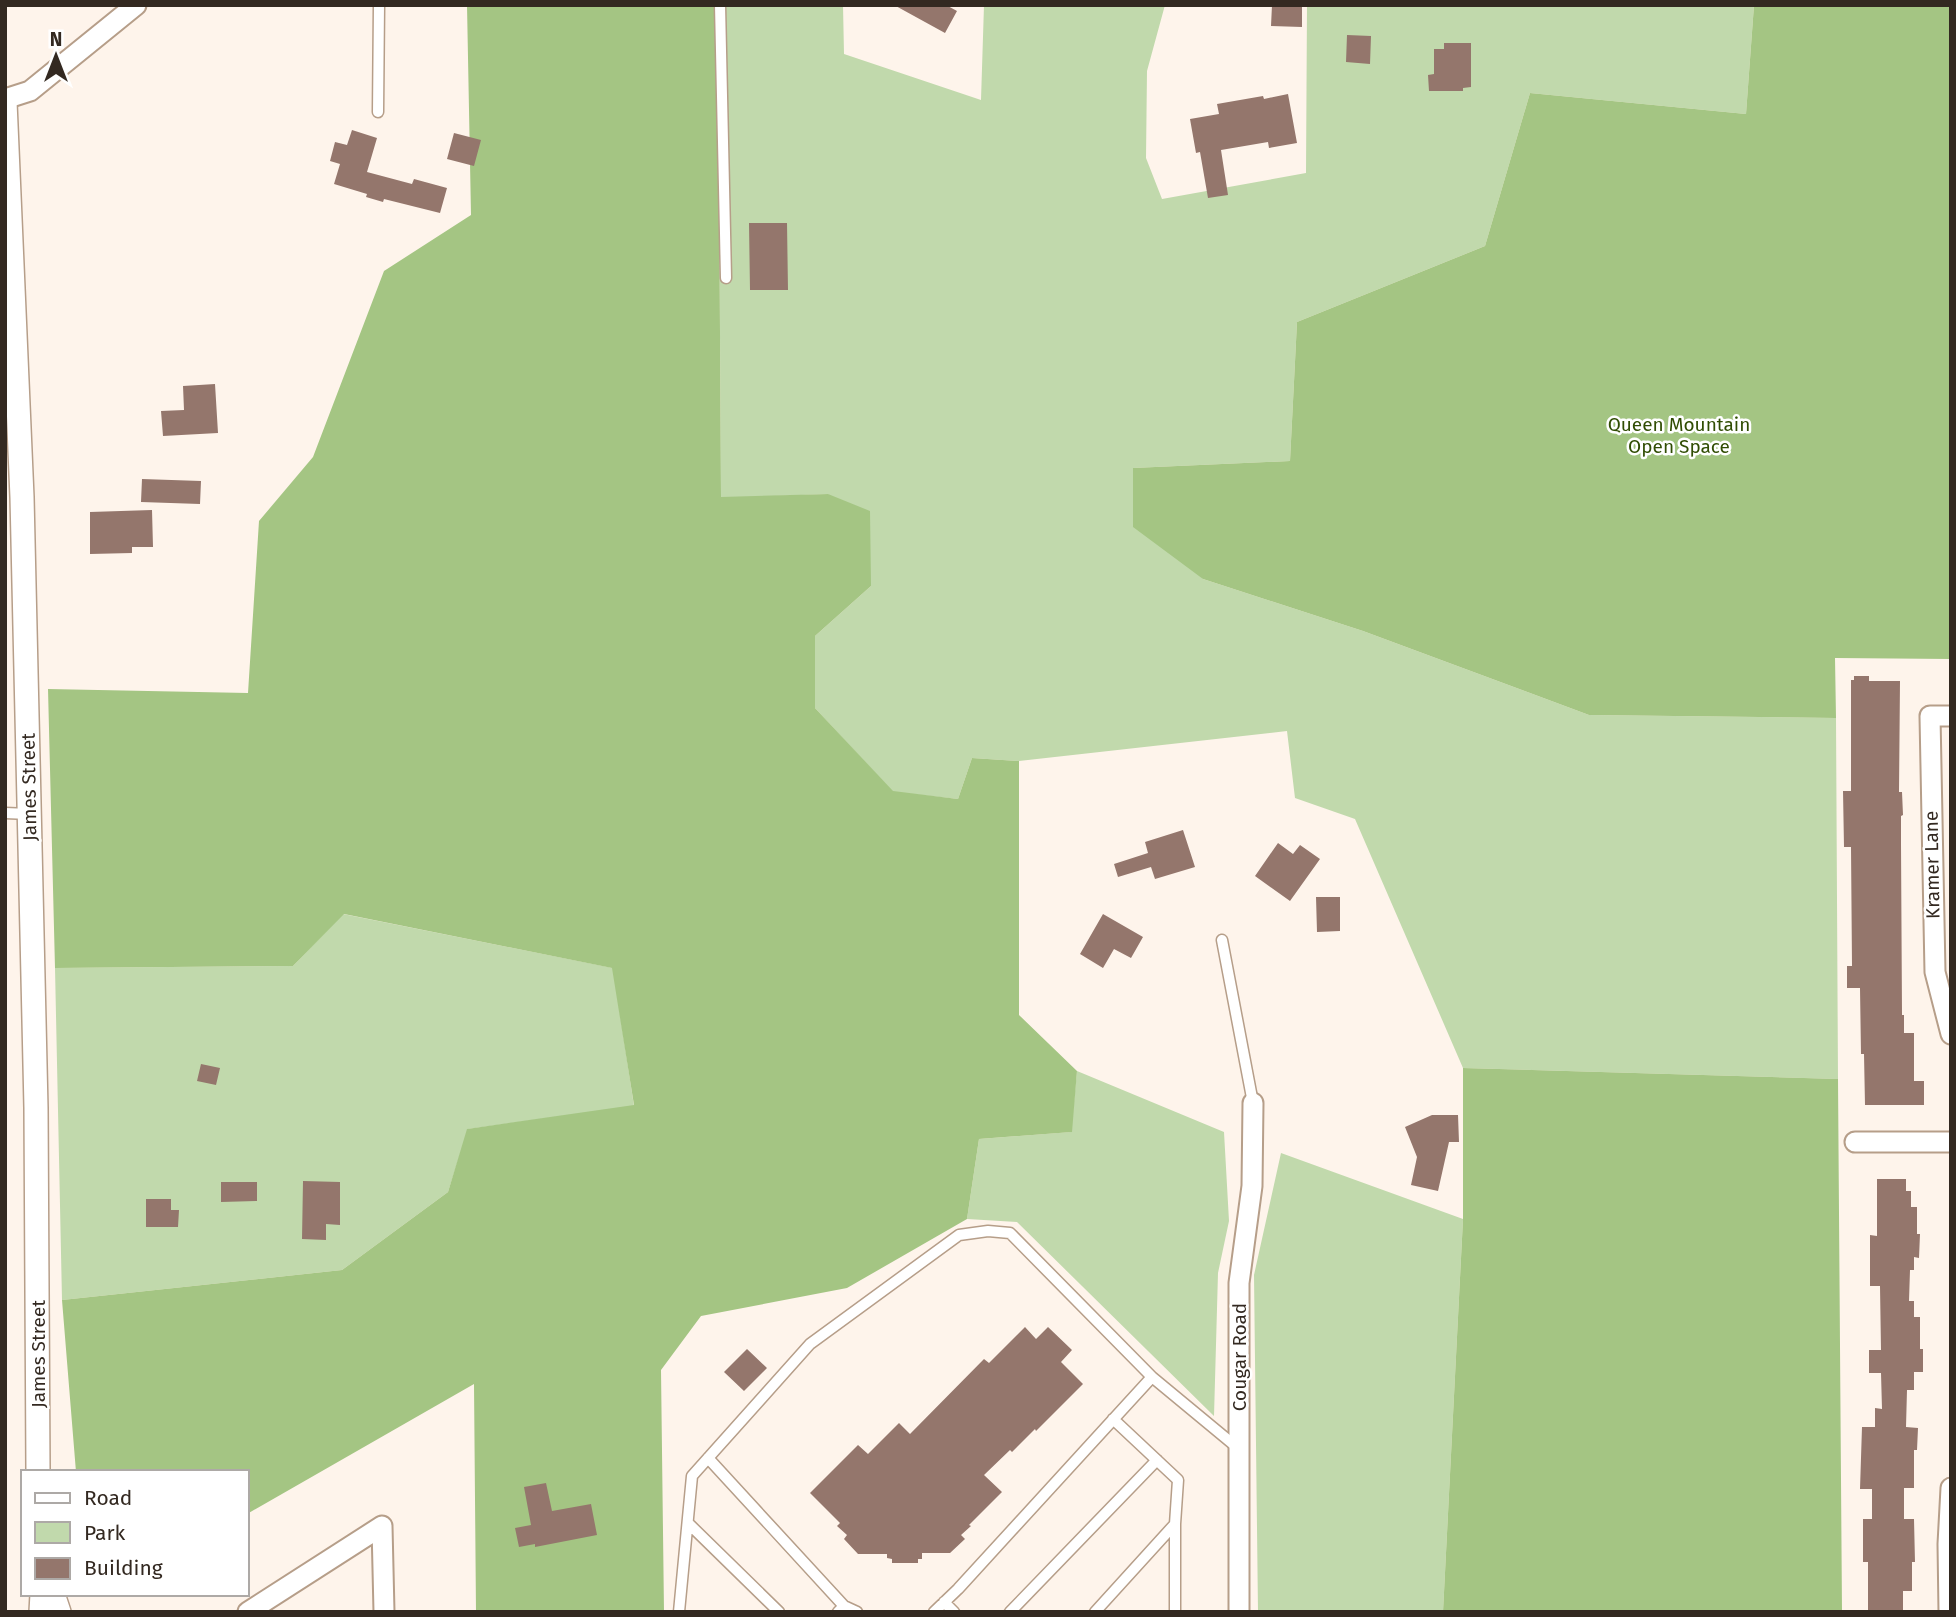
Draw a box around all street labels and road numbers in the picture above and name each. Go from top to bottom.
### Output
street label: James Street [17,733,41,841]
street label: Kramer Lane [1920,811,1944,919]
street label: James Street [27,1300,50,1408]
street label: Cougar Road [1228,1303,1251,1411]

